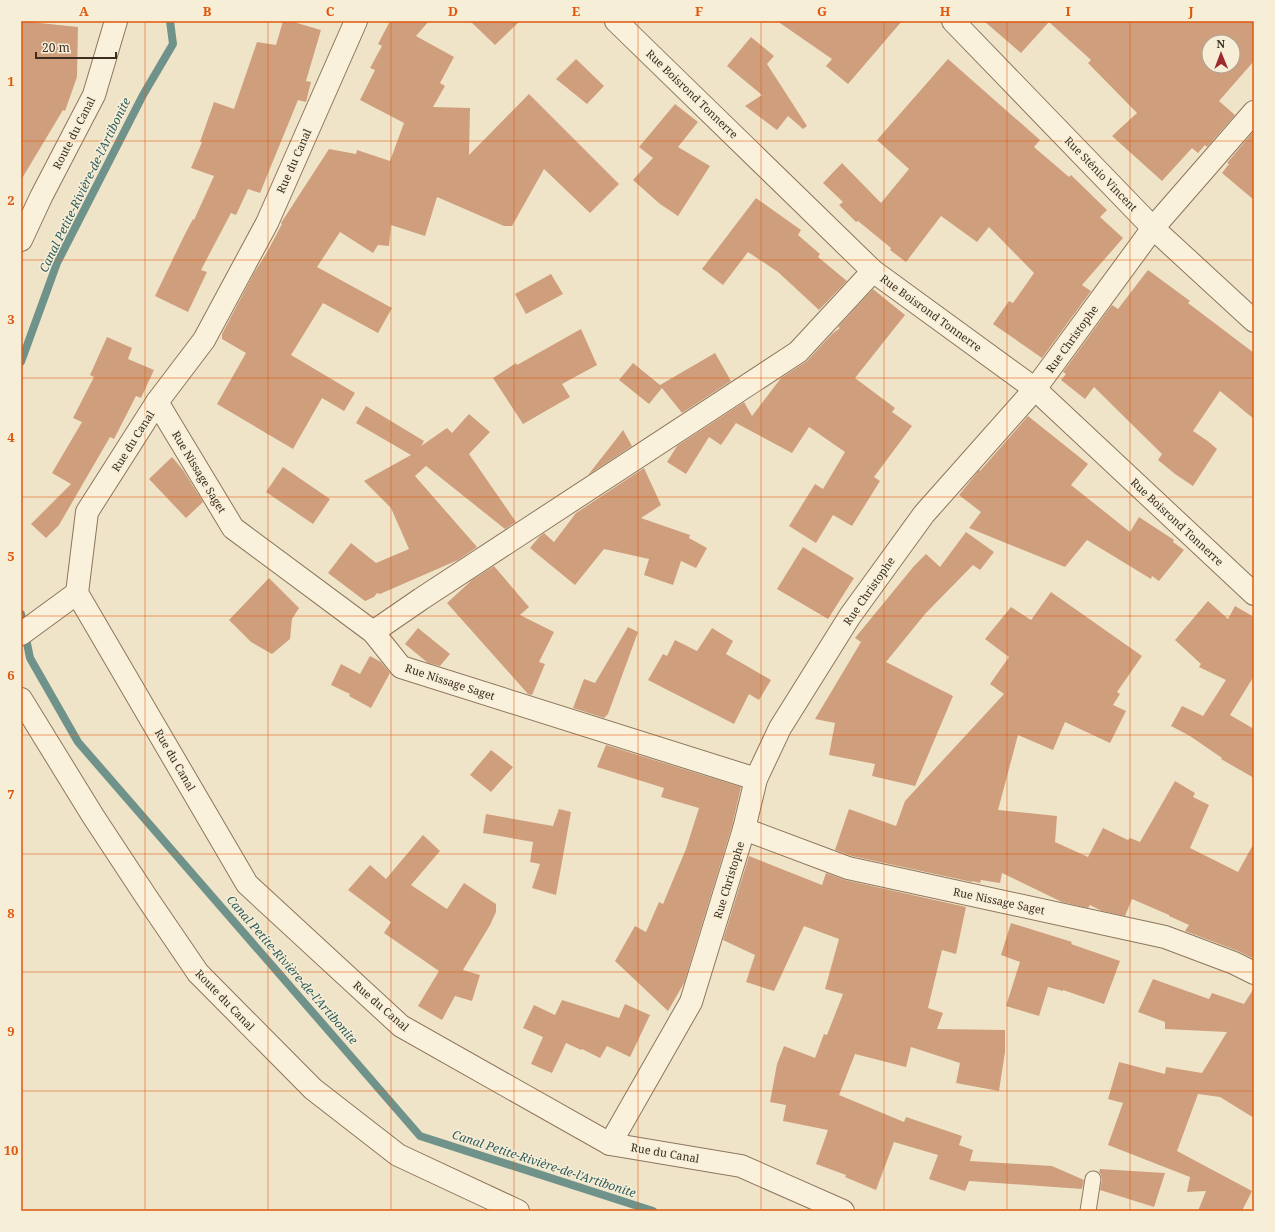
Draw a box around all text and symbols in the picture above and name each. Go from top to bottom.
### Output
text: A [79,2,89,20]
text: B [203,2,212,20]
text: C [326,2,335,20]
text: D [448,2,458,20]
text: E [572,2,581,20]
text: F [695,2,703,20]
text: G [817,2,827,20]
text: H [940,2,951,20]
text: I [1065,2,1071,20]
text: J [1187,2,1194,20]
scale bar [36,34,116,60]
north arrow [1201,34,1241,74]
text: N [1216,36,1226,51]
text: 20 m [42,39,70,56]
street label: Rue Boisrond Tonnerre [643,46,742,142]
text: 1 [7,72,15,90]
street label: Route du Canal [49,93,99,172]
water label: Canal Petite-Rivière-de-l'Artibonite [35,95,134,275]
street label: Rue du Canal [273,126,315,195]
street label: Rue Sténio Vincent [1062,133,1141,214]
text: 2 [7,191,15,209]
street label: Rue Boisrond Tonnerre [878,271,985,355]
street label: Rue Christophe [1042,302,1101,376]
text: 3 [7,310,15,328]
street label: Rue du Canal [108,407,158,474]
text: 4 [7,428,15,446]
street label: Rue Nissage Saget [169,428,230,516]
street label: Rue Boisrond Tonnerre [1128,475,1227,569]
text: 5 [7,547,15,565]
street label: Rue Christophe [839,553,898,628]
street label: Rue Nissage Saget [403,660,497,703]
text: 6 [7,666,15,684]
street label: Rue du Canal [152,726,200,794]
text: 7 [7,785,15,803]
street label: Rue Christophe [710,839,747,920]
street label: Rue Nissage Saget [952,883,1047,918]
water label: Canal Petite-Rivière-de-l'Artibonite [223,892,362,1048]
text: 8 [7,904,15,922]
street label: Route du Canal [192,966,259,1034]
street label: Rue du Canal [350,977,413,1034]
text: 9 [7,1022,15,1040]
water label: Canal Petite-Rivière-de-l'Artibonite [450,1126,638,1201]
street label: Rue du Canal [630,1139,701,1166]
text: 10 [4,1141,18,1159]

